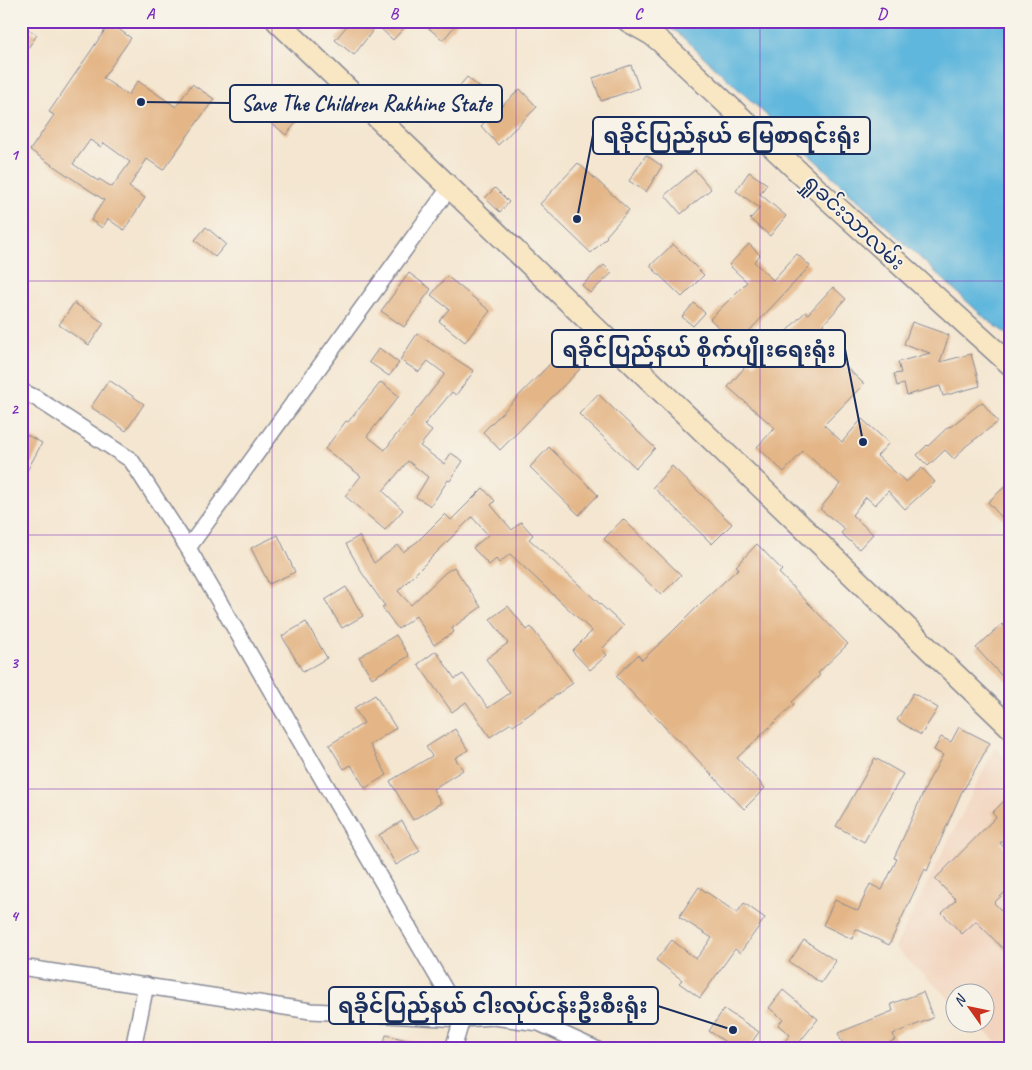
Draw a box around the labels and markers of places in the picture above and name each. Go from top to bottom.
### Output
callout: Save The Children Rakhine State [230,85,502,122]
callout: ရခိုင်ပြည်နယ် မြေစာရင်းရုံး [593,117,870,154]
callout: ရခိုင်ပြည်နယ် စိုက်ပျိုးရေးရုံး [552,330,845,367]
callout: ရခိုင်ပြည်နယ် ငါးလုပ်ငန်းဦးစီးရုံး [329,987,658,1024]

